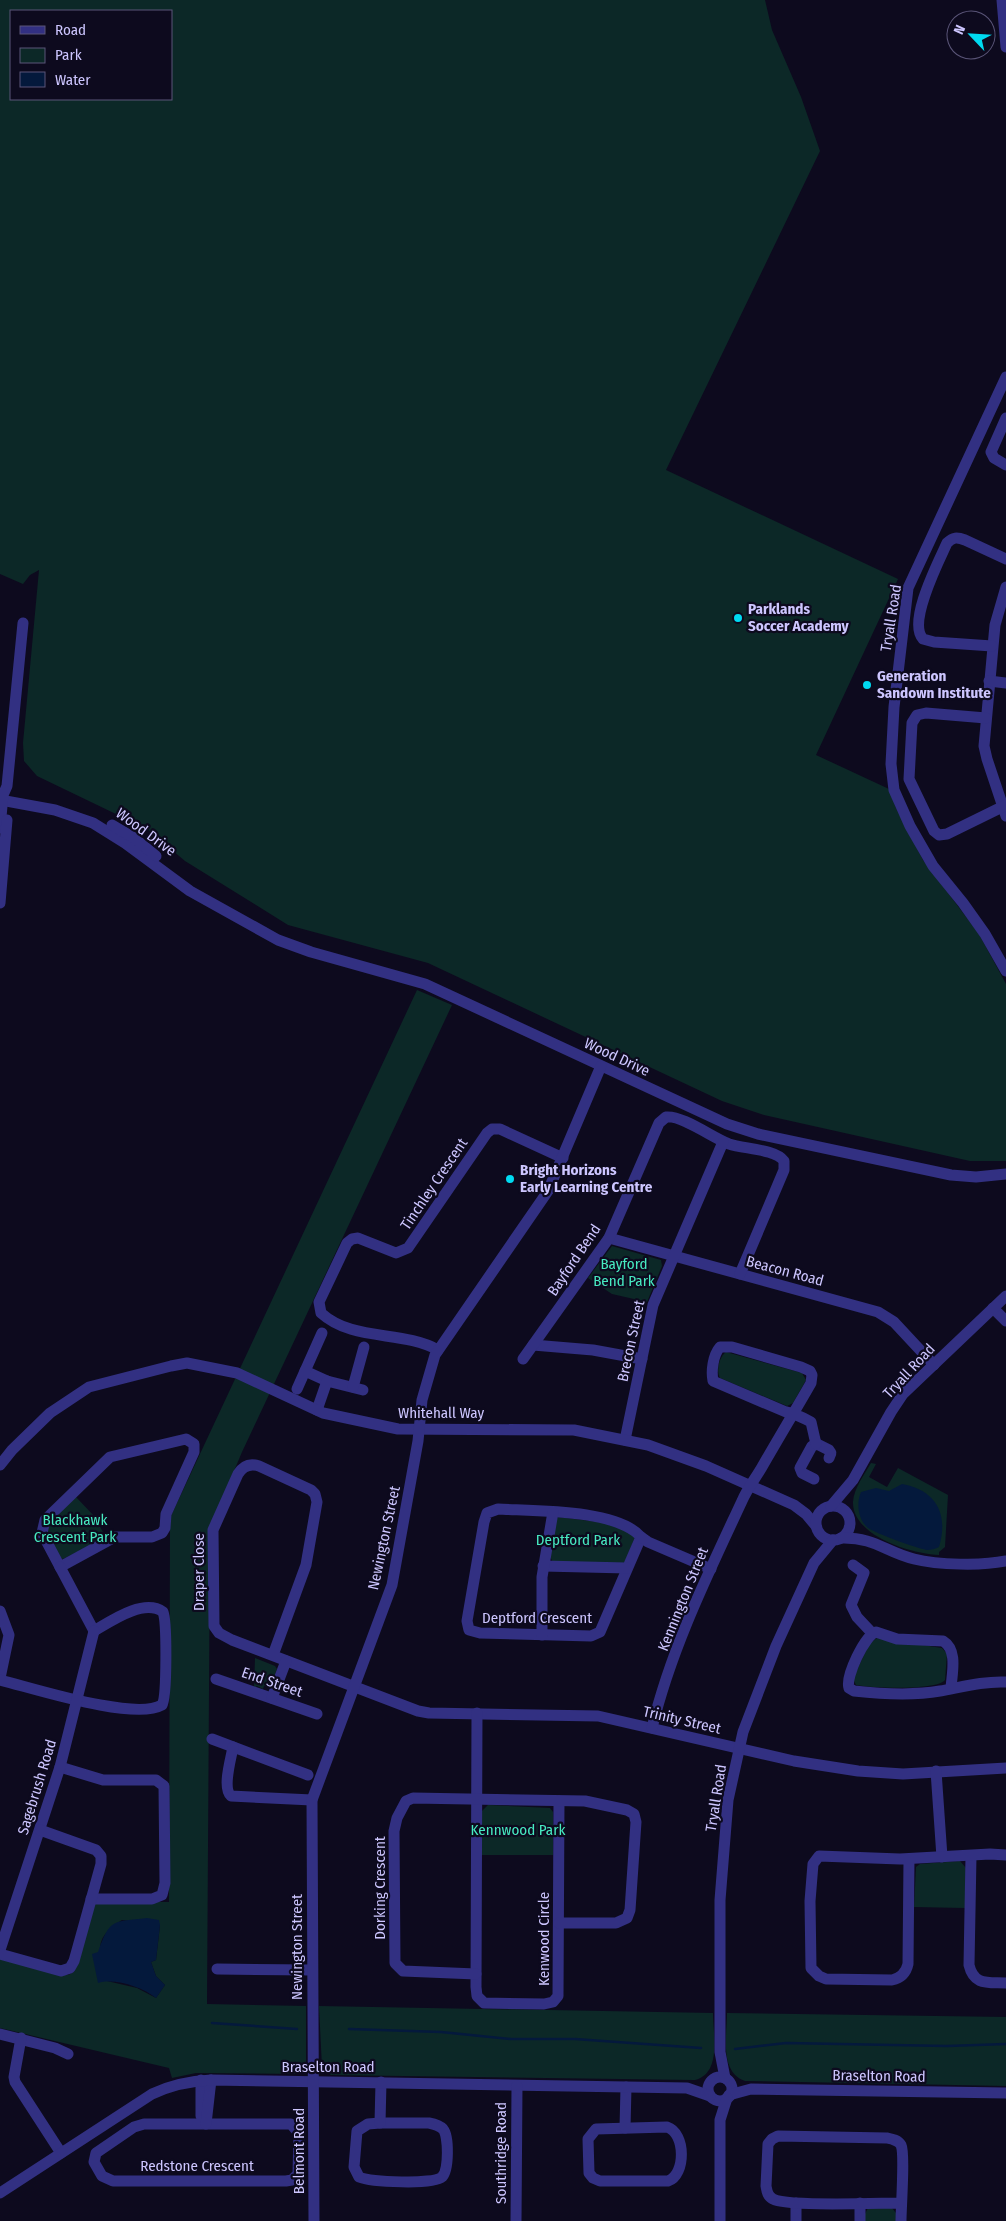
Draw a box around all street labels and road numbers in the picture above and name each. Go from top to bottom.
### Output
street label: Tryall Road [877,583,905,653]
street label: Wood Drive [112,804,180,860]
street label: Wood Drive [581,1034,653,1080]
street label: Tinchley Crescent [397,1135,471,1233]
street label: Bayford Bend [544,1221,604,1299]
street label: Beacon Road [744,1252,826,1290]
street label: Brecon Street [614,1299,648,1383]
street label: Tryall Road [879,1340,939,1402]
street label: Whitehall Way [398,1404,484,1422]
street label: Newington Street [364,1484,404,1592]
street label: Draper Close [190,1533,208,1611]
street label: Kennington Street [654,1544,712,1654]
street label: Deptford Crescent [482,1609,592,1627]
street label: End Street [239,1663,305,1701]
street label: Trinity Street [641,1702,723,1738]
street label: Sagebrush Road [14,1737,60,1837]
street label: Tryall Road [702,1763,730,1833]
street label: Dorking Crescent [371,1836,389,1940]
street label: Kenwood Circle [535,1892,553,1986]
street label: Newington Street [288,1894,306,2000]
street label: Braselton Road [281,2058,375,2076]
street label: Braselton Road [832,2066,926,2086]
street label: Southridge Road [492,2102,510,2204]
street label: Belmont Road [290,2108,308,2194]
street label: Redstone Crescent [140,2157,254,2175]

